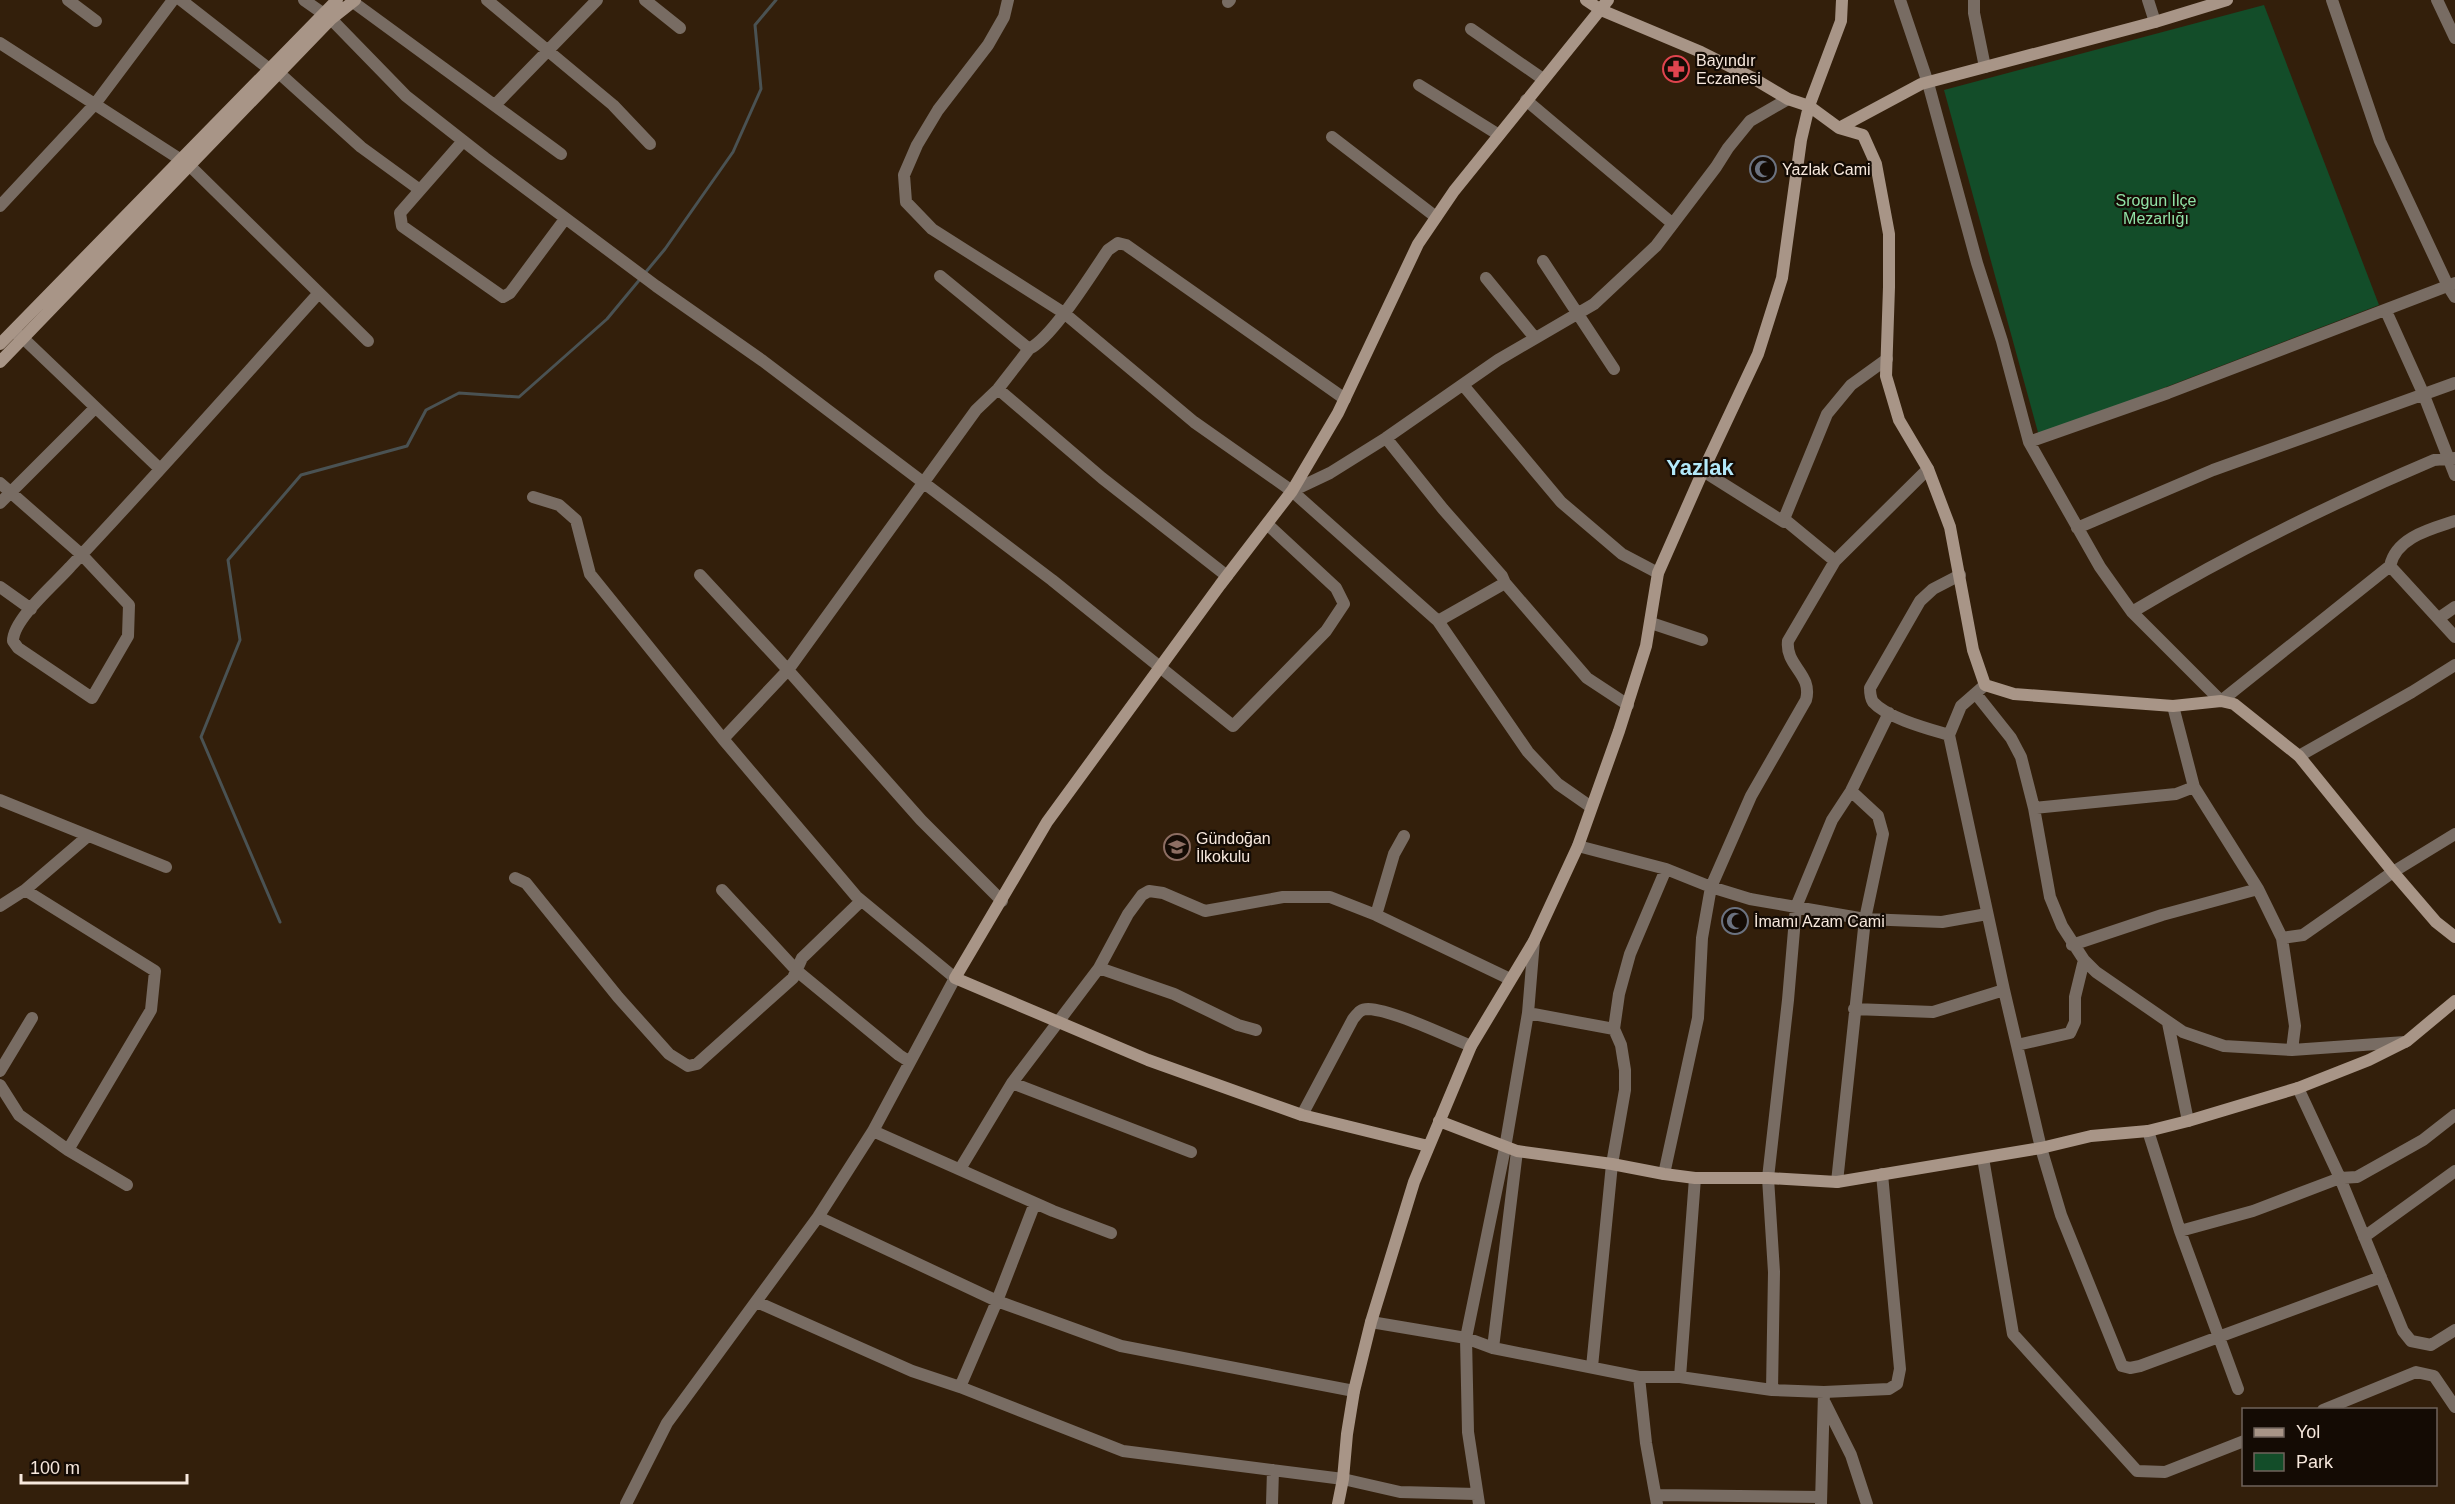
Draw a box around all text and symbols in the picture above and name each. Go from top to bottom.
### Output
place label: Bayındır Eczanesi [1696,52,1761,87]
pharmacy icon: Bayındır Eczanesi [1661,54,1691,84]
mosque icon: Yazlak Cami [1748,154,1778,184]
place label: Yazlak Cami [1782,161,1871,178]
park label: Srogun İlçe Mezarlığı [2116,191,2197,227]
district label: Yazlak [1666,455,1734,480]
place label: Gündoğan İlkokulu [1196,830,1271,865]
school or university icon: Gündoğan İlkokulu [1162,832,1192,862]
mosque icon: İmamı Azam Cami [1720,906,1750,936]
place label: İmamı Azam Cami [1754,912,1885,930]
legend [2242,1408,2437,1486]
text: Yol [2296,1422,2320,1442]
scale bar [21,1447,188,1485]
text: Park [2296,1452,2334,1472]
text: 100 m [30,1458,80,1478]

